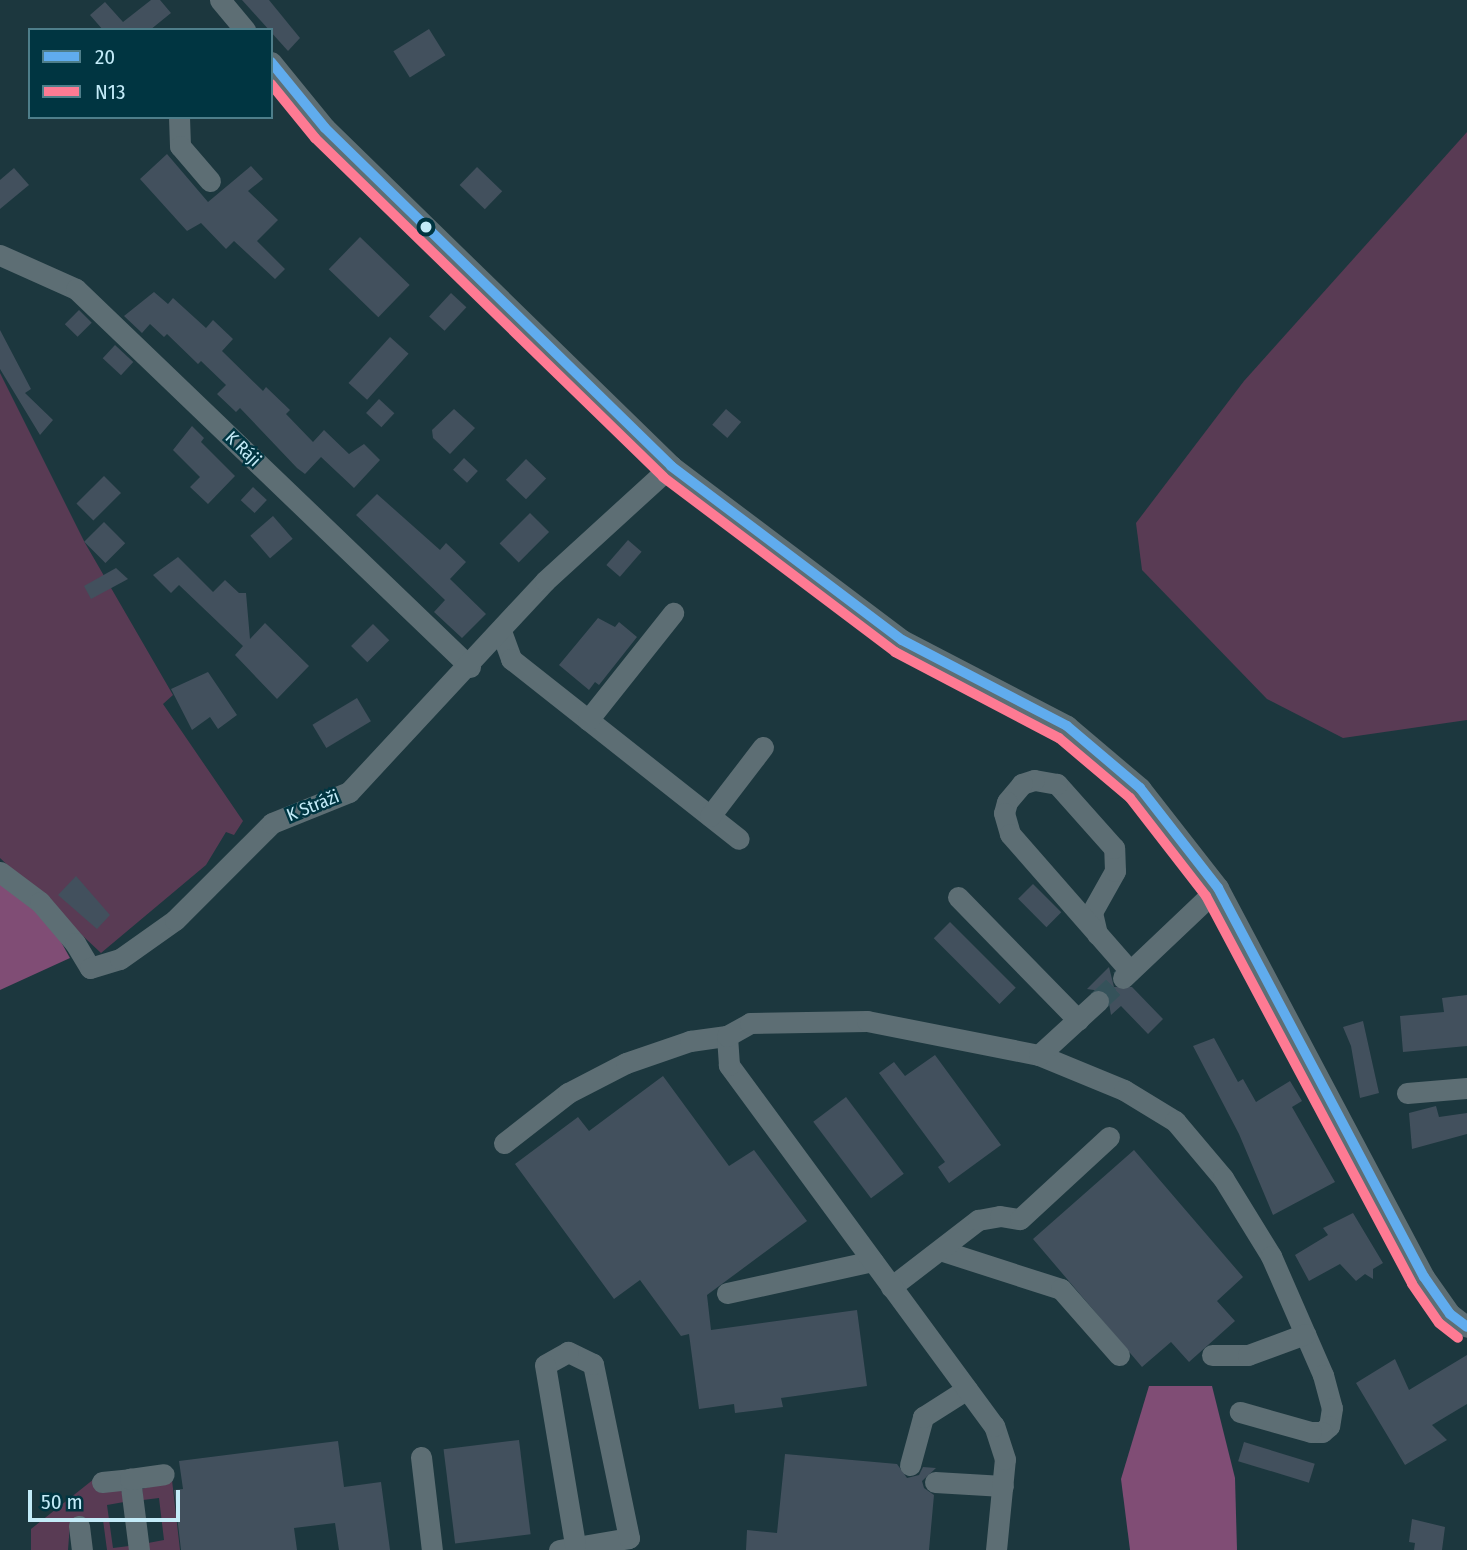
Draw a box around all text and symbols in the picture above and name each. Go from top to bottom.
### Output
legend [28,28,273,119]
text: 20 [95,44,115,70]
text: N13 [95,79,125,105]
unlabelled marker [419,220,433,234]
street label: K Ráji [221,427,265,471]
street label: K Stráži [284,786,342,826]
scale bar [32,1476,184,1520]
text: 50 m [41,1489,83,1515]

